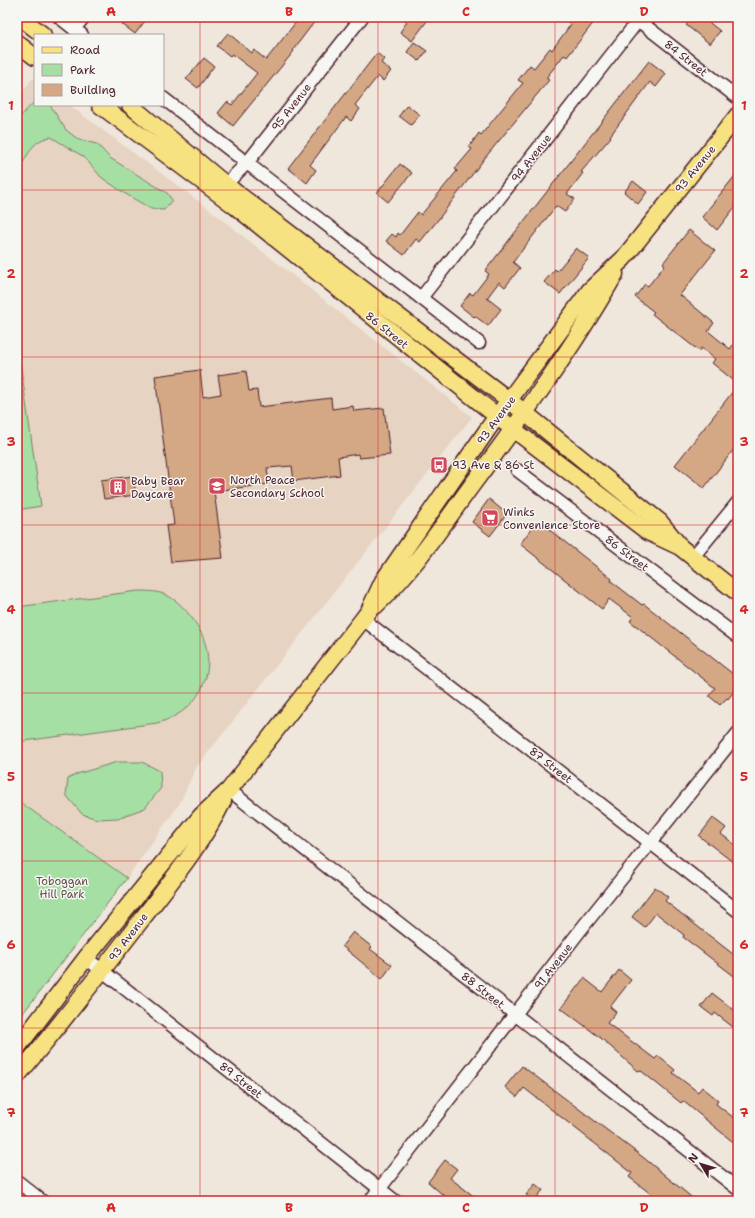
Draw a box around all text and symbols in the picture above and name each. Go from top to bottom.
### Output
text: A [106,3,116,20]
text: B [285,3,293,20]
text: C [462,3,470,20]
text: D [639,3,649,20]
legend [34,34,164,106]
street label: 84 Street [661,37,711,80]
text: Road [70,42,101,58]
text: Park [70,62,96,78]
street label: 95 Avenue [268,80,315,134]
text: Building [70,82,116,98]
text: 1 [8,97,14,114]
text: 1 [741,97,747,114]
street label: 94 Avenue [508,131,555,186]
street label: 93 Avenue [672,142,719,196]
text: 2 [6,265,16,282]
text: 2 [739,265,749,282]
street label: 86 Street [362,308,411,352]
street label: 93 Avenue [473,393,519,448]
text: 3 [6,433,16,450]
text: 3 [739,433,749,450]
bus stop icon: 93 Ave & 86 St [429,455,449,475]
place label: 93 Ave & 86 St [452,458,535,473]
place label: North Peace Secondary School [230,473,325,501]
place label: Baby Bear Daycare [131,474,185,502]
school or university icon: North Peace Secondary School [207,476,227,496]
building icon: Baby Bear Daycare [108,477,128,497]
place label: Winks Convenience Store [503,505,600,533]
supermarket icon: Winks Convenience Store [480,508,500,528]
street label: 86 Street [602,532,652,575]
text: 4 [6,601,16,618]
text: 4 [739,601,749,618]
street label: 87 Street [526,744,575,787]
text: 5 [7,768,15,785]
text: 5 [740,768,748,785]
park label: Toboggan Hill Park [36,874,88,902]
street label: 93 Avenue [105,910,152,965]
text: 6 [6,936,16,953]
text: 6 [739,936,749,953]
street label: 91 Avenue [531,940,576,992]
street label: 88 Street [458,969,508,1012]
street label: 89 Street [216,1059,266,1102]
text: 7 [6,1104,16,1121]
text: 7 [739,1104,749,1121]
north arrow [681,1144,721,1184]
text: N [685,1150,702,1166]
text: A [106,1199,116,1216]
text: B [285,1199,293,1216]
text: C [462,1199,470,1216]
text: D [639,1199,649,1216]

